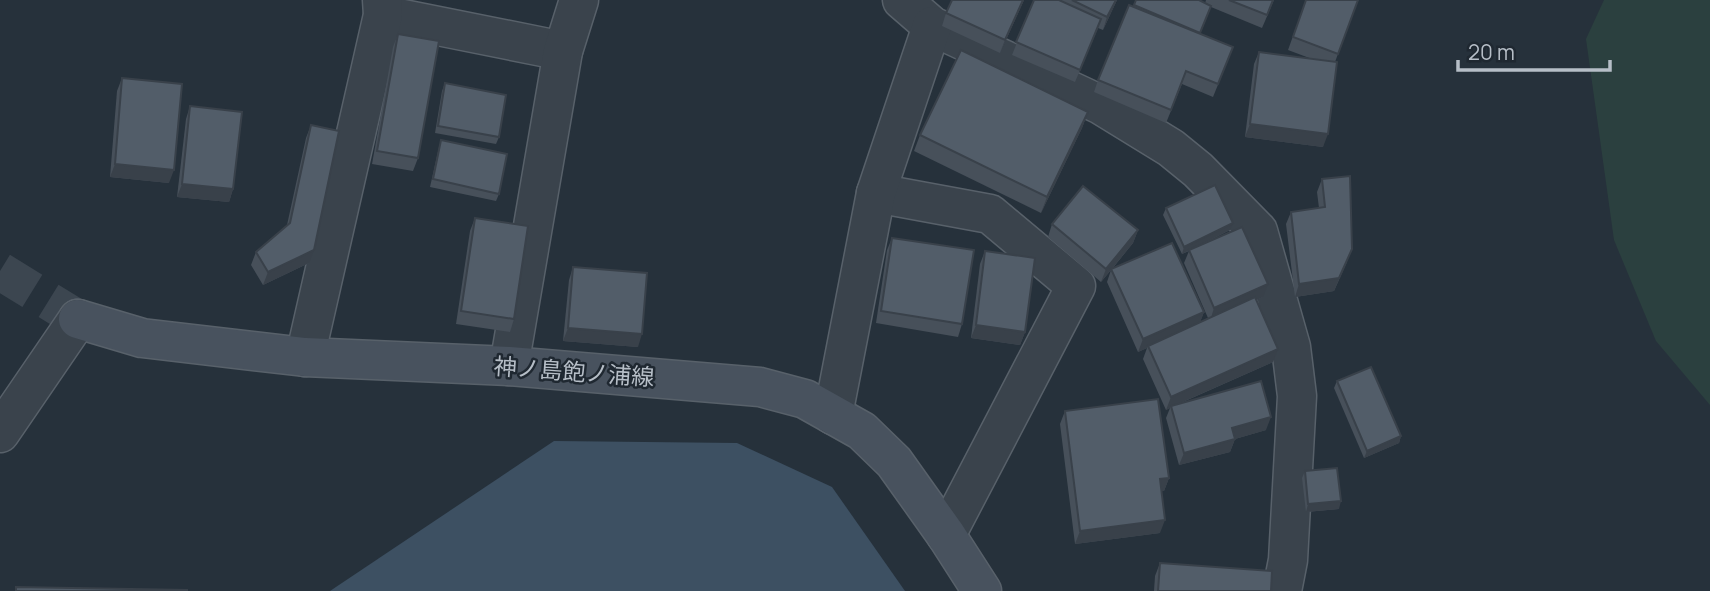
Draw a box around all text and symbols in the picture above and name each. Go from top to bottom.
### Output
scale bar [1458,28,1610,72]
text: 20 m [1468,38,1515,66]
street label: 神ノ島飽ノ浦線 [493,349,655,393]

